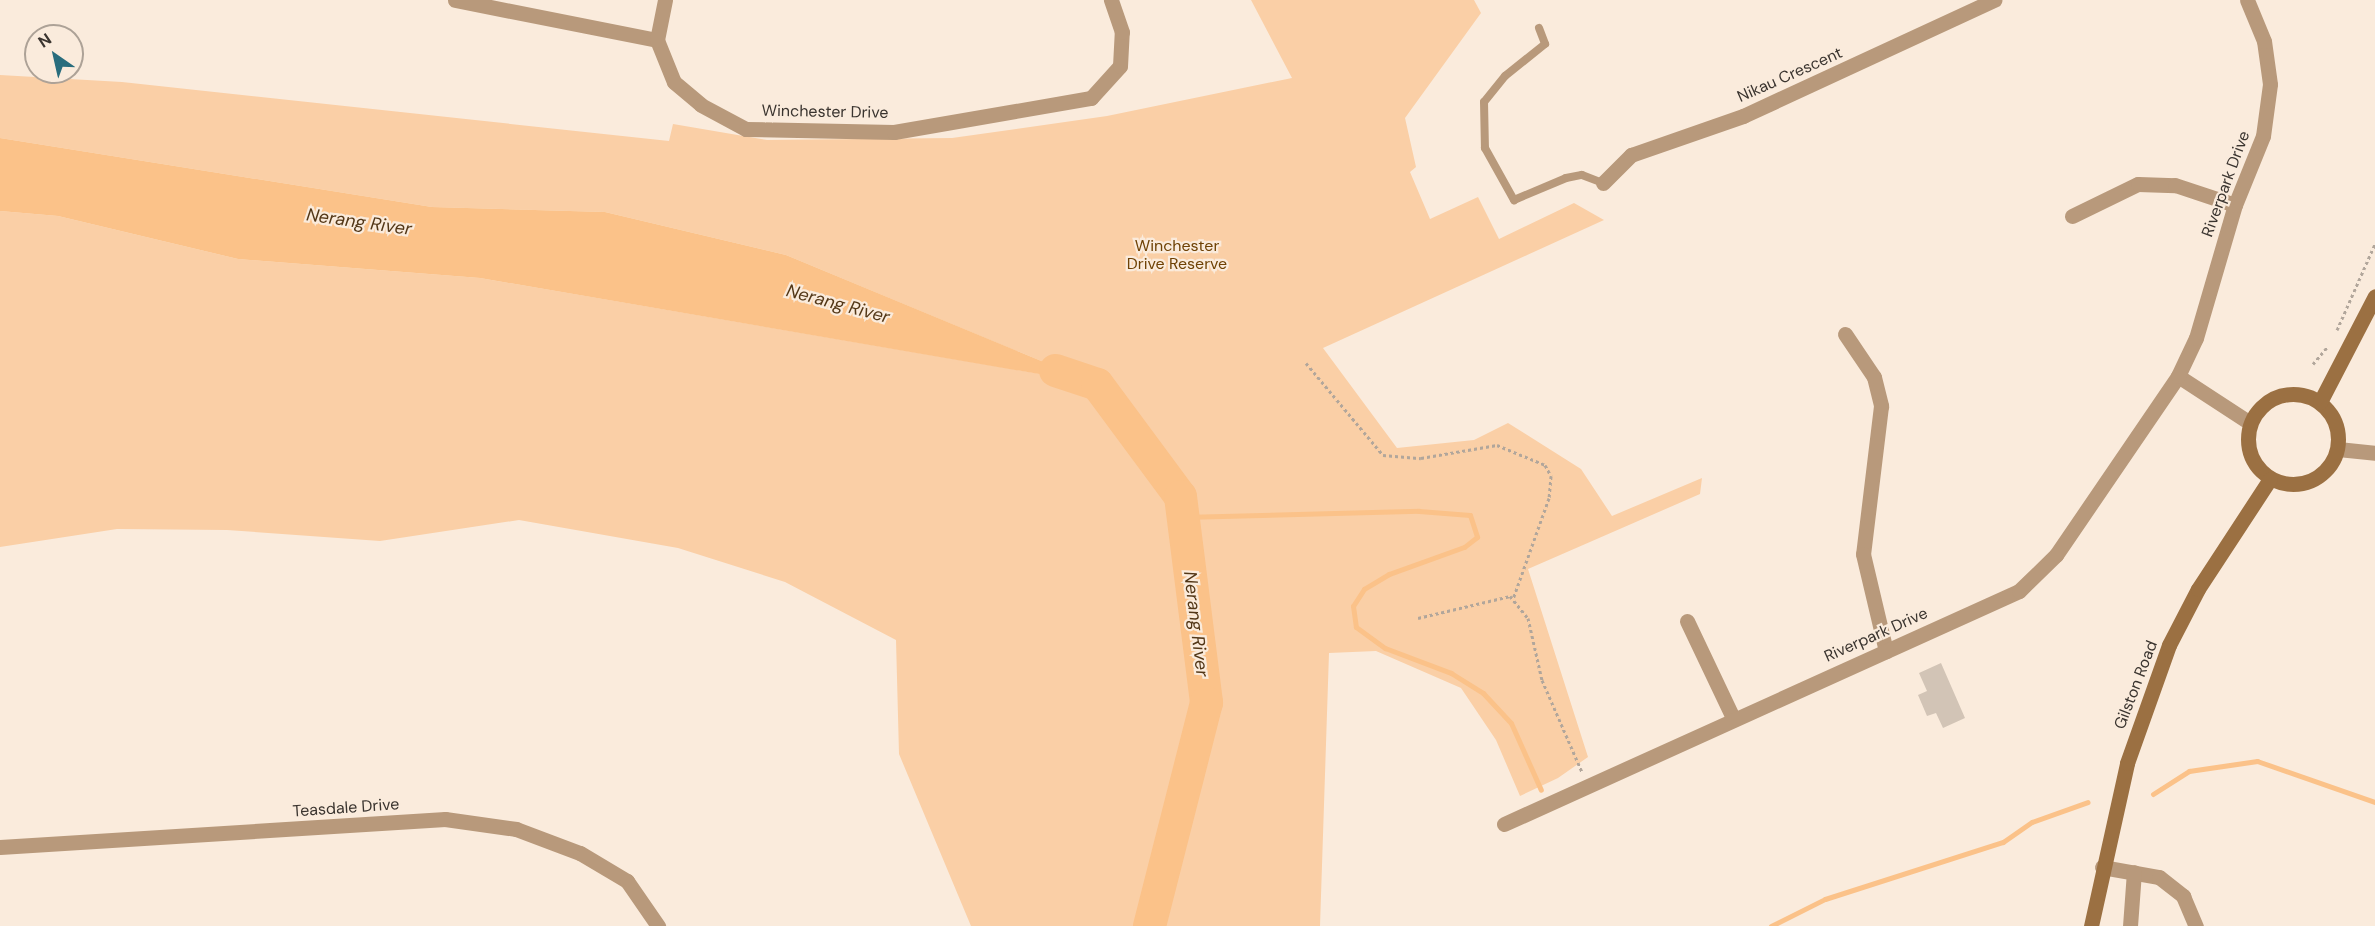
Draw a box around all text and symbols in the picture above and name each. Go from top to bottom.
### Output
north arrow [24,24,84,84]
text: N [34,28,55,52]
street label: Nikau Crescent [1735,43,1845,107]
street label: Winchester Drive [761,101,889,123]
street label: Riverpark Drive [2198,128,2254,240]
water label: Nerang River [305,204,413,240]
park label: Winchester Drive Reserve [1127,236,1227,274]
water label: Nerang River [784,280,892,328]
water label: Nerang River [1179,570,1213,678]
street label: Riverpark Drive [1821,604,1931,666]
street label: Gilston Road [2110,638,2162,732]
street label: Teasdale Drive [292,795,400,821]

